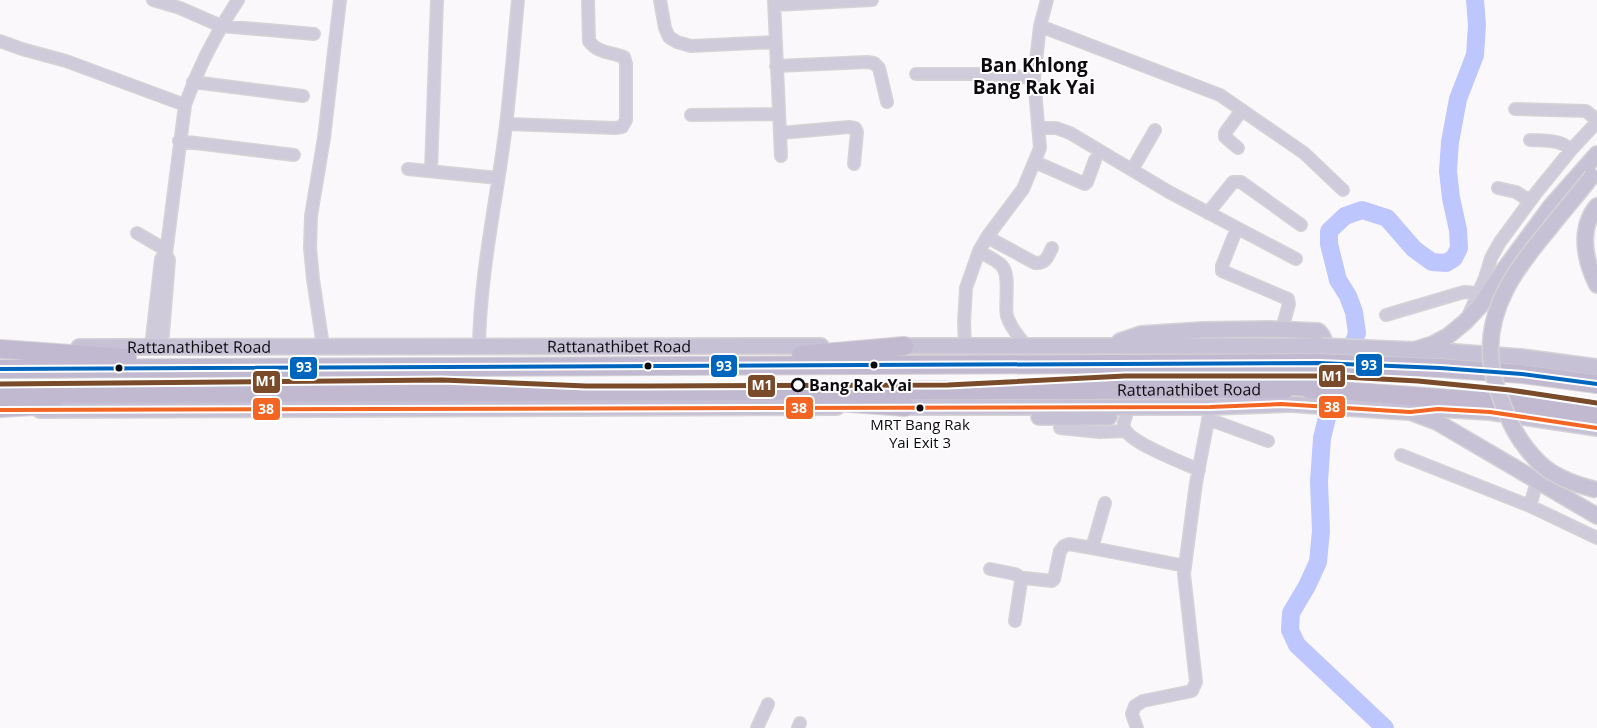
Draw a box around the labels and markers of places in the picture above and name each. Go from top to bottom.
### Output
unlabelled marker [869,360,879,370]
unlabelled marker [643,361,653,371]
unlabelled marker [114,363,124,373]
place label: Bang Rak Yai [809,374,912,396]
marker: Bang Rak Yai [791,378,805,392]
marker: MRT Bang Rak Yai Exit 3 [915,403,925,413]
place label: MRT Bang Rak Yai Exit 3 [870,414,970,452]

